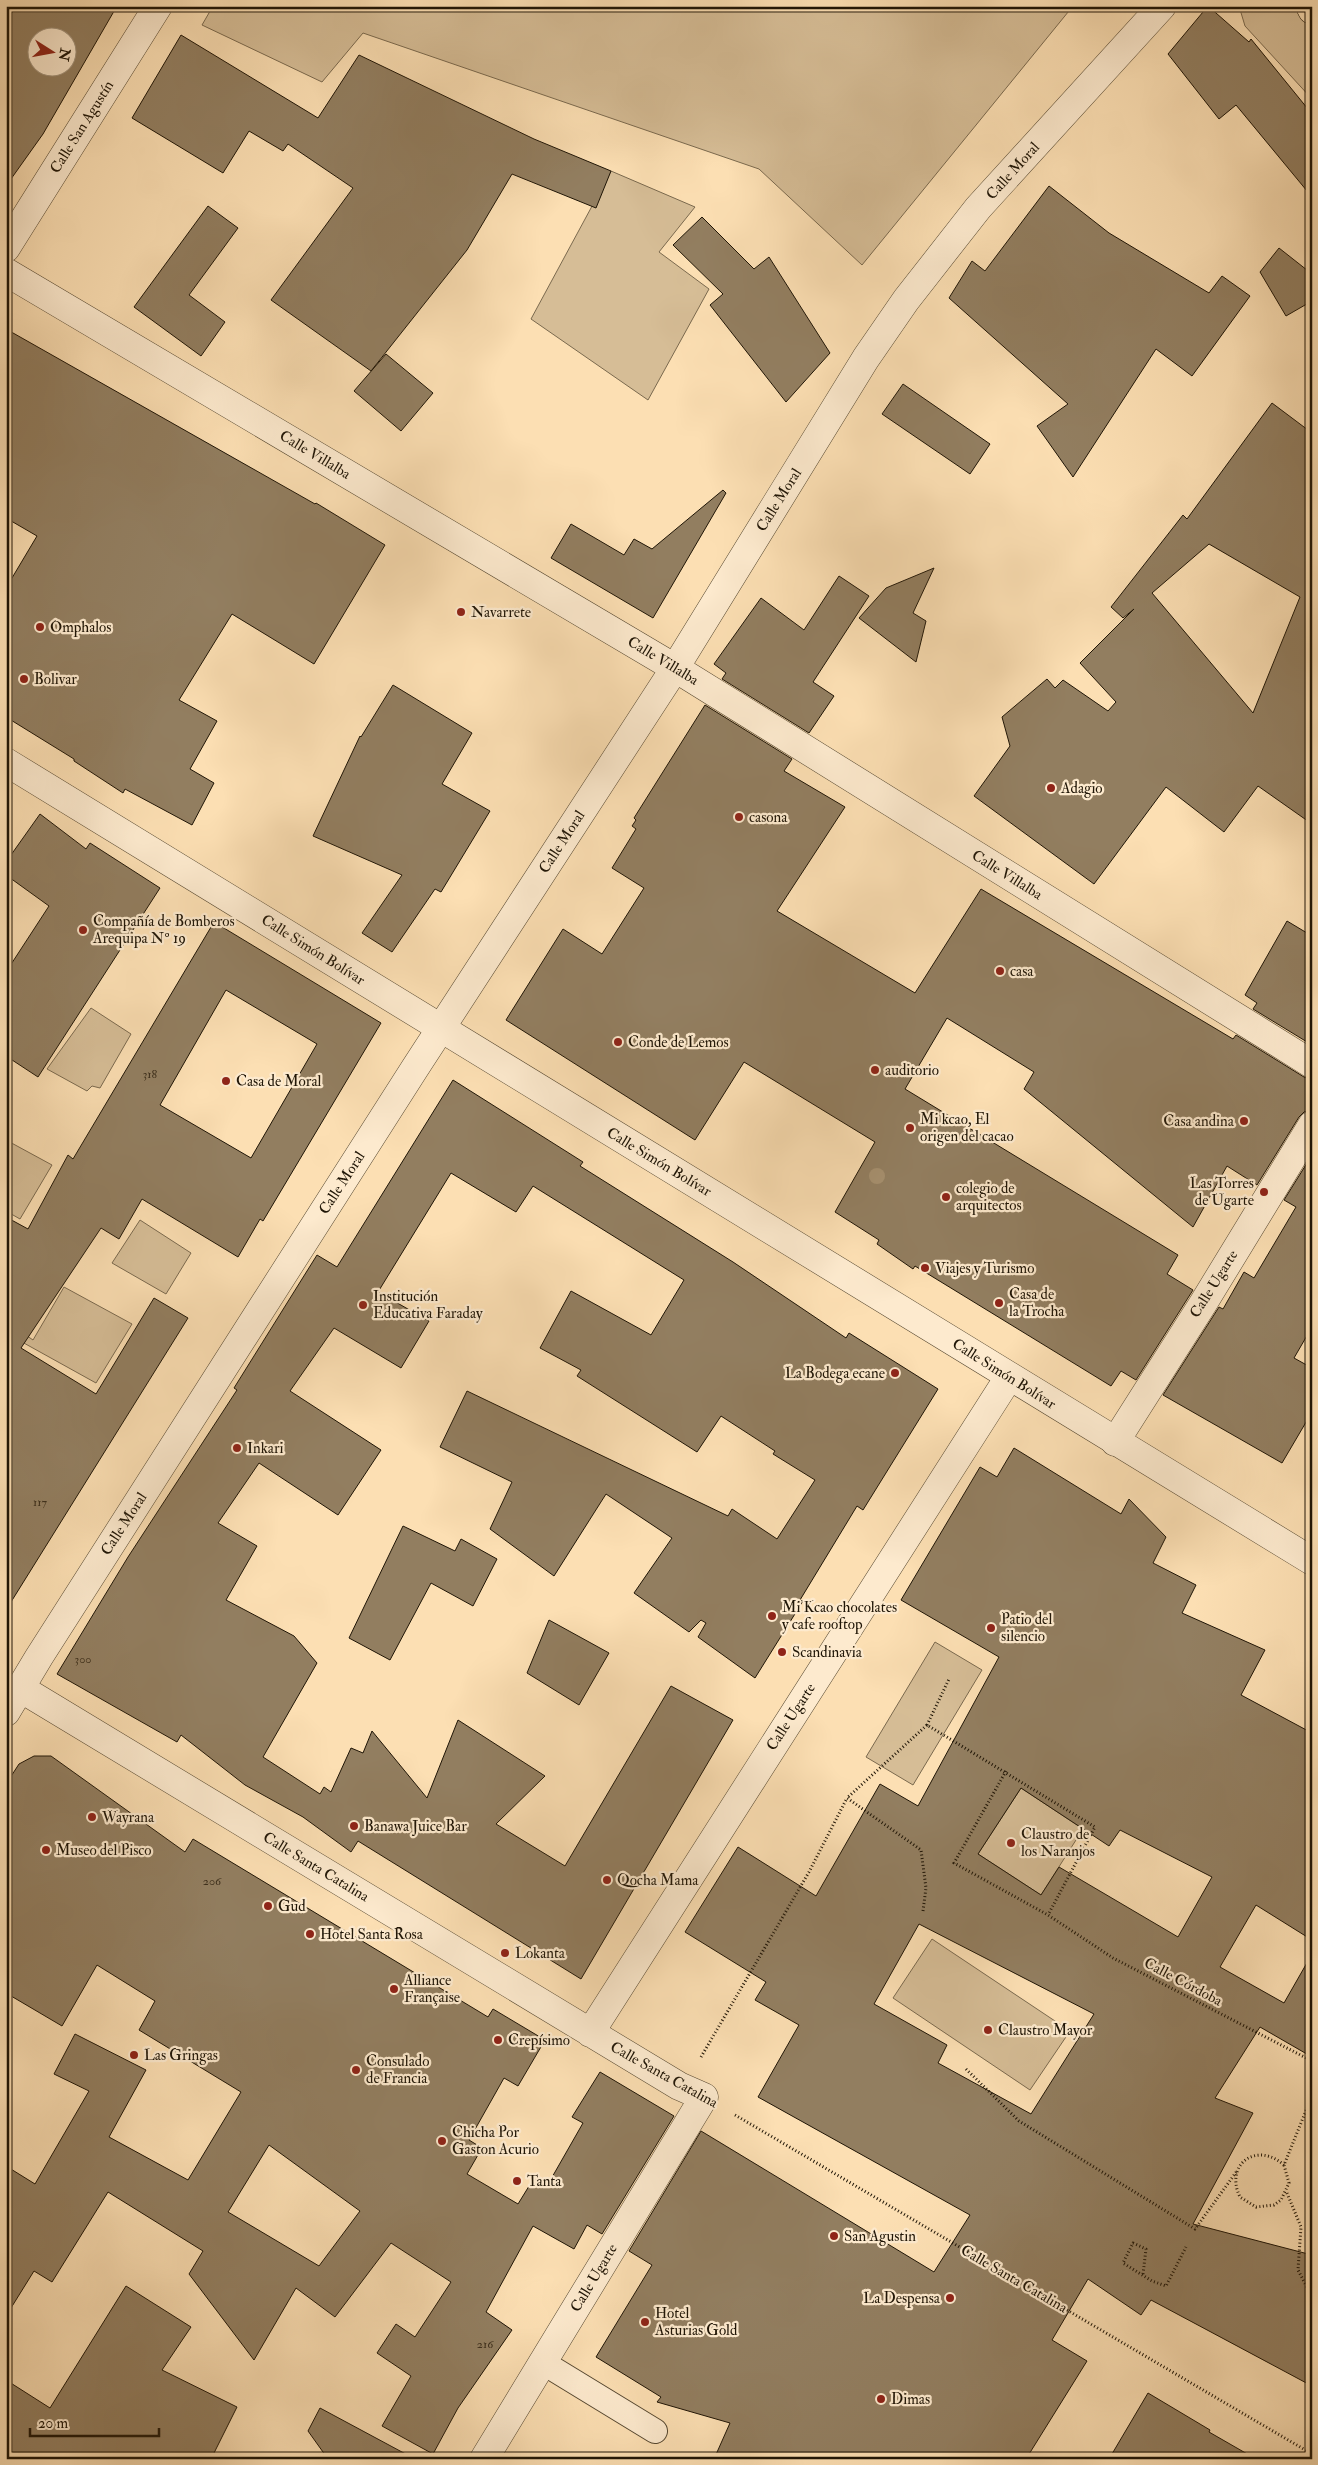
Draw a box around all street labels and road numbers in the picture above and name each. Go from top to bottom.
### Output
street label: Calle San Agustín [46,77,118,177]
street label: Calle Moral [982,138,1044,204]
street label: Calle Villalba [276,426,355,484]
street label: Calle Moral [752,465,806,535]
street label: Calle Villalba [624,632,703,690]
street label: Calle Moral [535,807,589,877]
street label: Calle Villalba [968,846,1047,905]
street label: Calle Simón Bolívar [257,910,369,990]
street label: Calle Simón Bolívar [603,1123,715,1201]
street label: Calle Moral [315,1148,369,1218]
street label: Calle Ugarte [1186,1247,1242,1321]
street label: Calle Simón Bolívar [948,1334,1060,1414]
street label: Calle Moral [97,1489,151,1559]
street label: Calle Ugarte [762,1680,820,1754]
street label: Calle Santa Catalina [260,1828,373,1907]
street label: Calle Córdoba [1141,1953,1226,2011]
street label: Calle Santa Catalina [607,2038,722,2113]
street label: Calle Ugarte [566,2240,622,2316]
street label: Calle Santa Catalina [957,2241,1072,2318]

